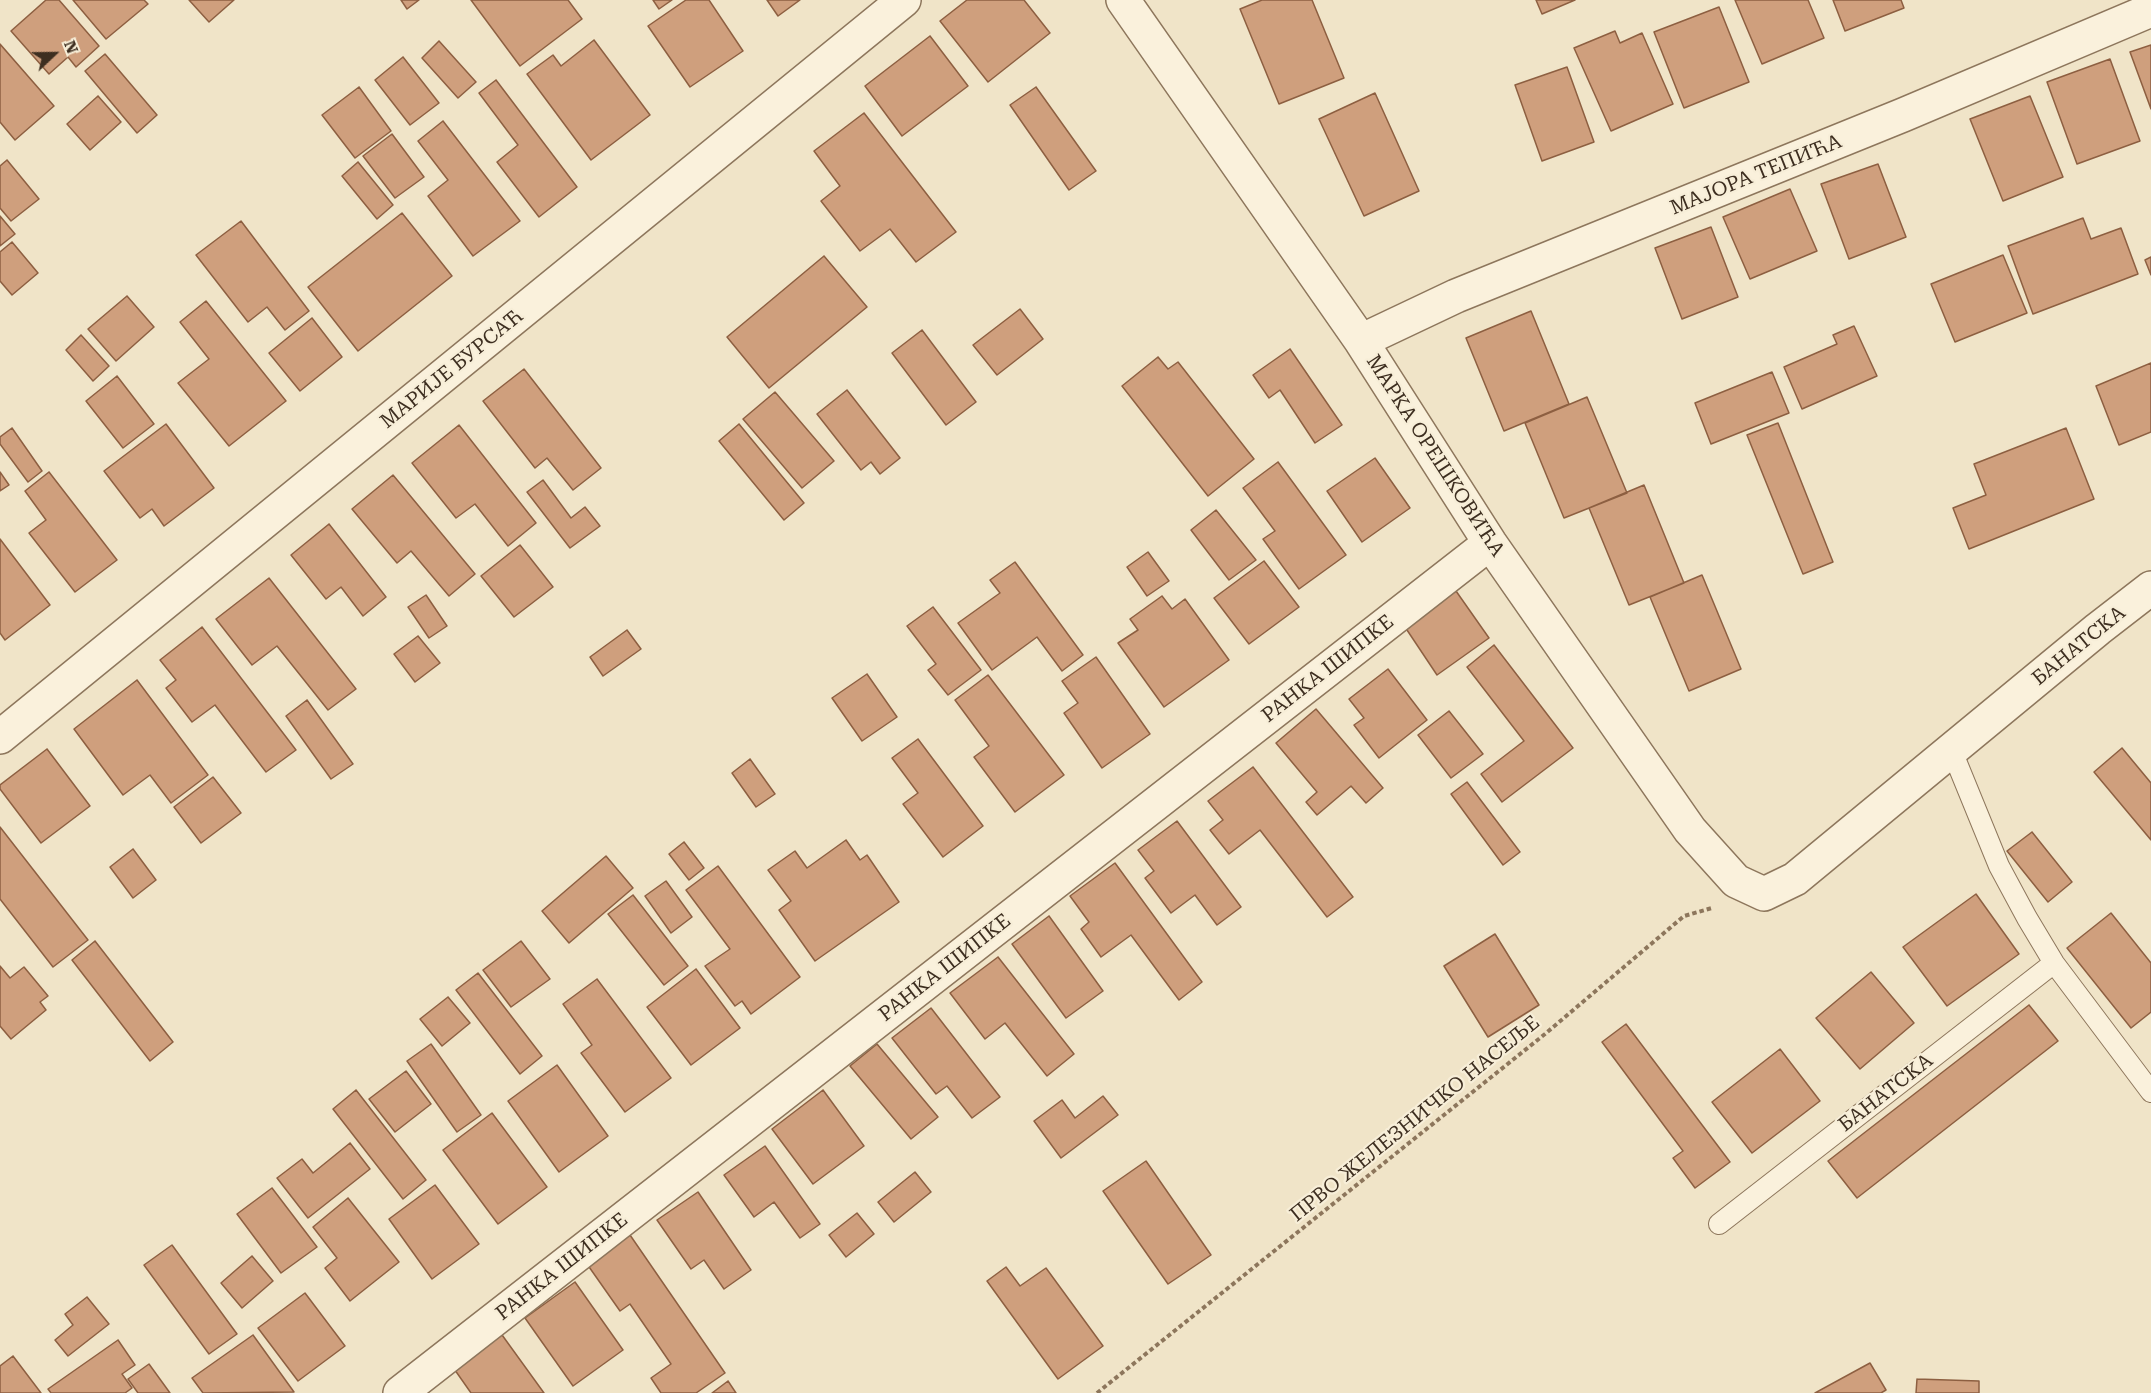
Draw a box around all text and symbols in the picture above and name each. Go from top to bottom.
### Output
north arrow [24,24,84,84]
text: N [60,38,82,56]
street label: МАЈОРА ТЕПИЋА [1667,130,1845,220]
street label: МАРИЈЕ БУРСАЋ [376,304,528,434]
street label: МАРКА ОРЕШКОВИЋА [1361,351,1509,561]
street label: БАНАТСКА [2028,601,2130,691]
street label: РАНКА ШИПКЕ [1257,610,1399,728]
street label: РАНКА ШИПКЕ [874,909,1016,1027]
street label: ПРВО ЖЕЛЕЗНИЧКО НАСЕЉЕ [1285,1011,1545,1227]
street label: БАНАТСКА [1834,1049,1938,1137]
street label: РАНКА ШИПКЕ [491,1208,633,1326]

